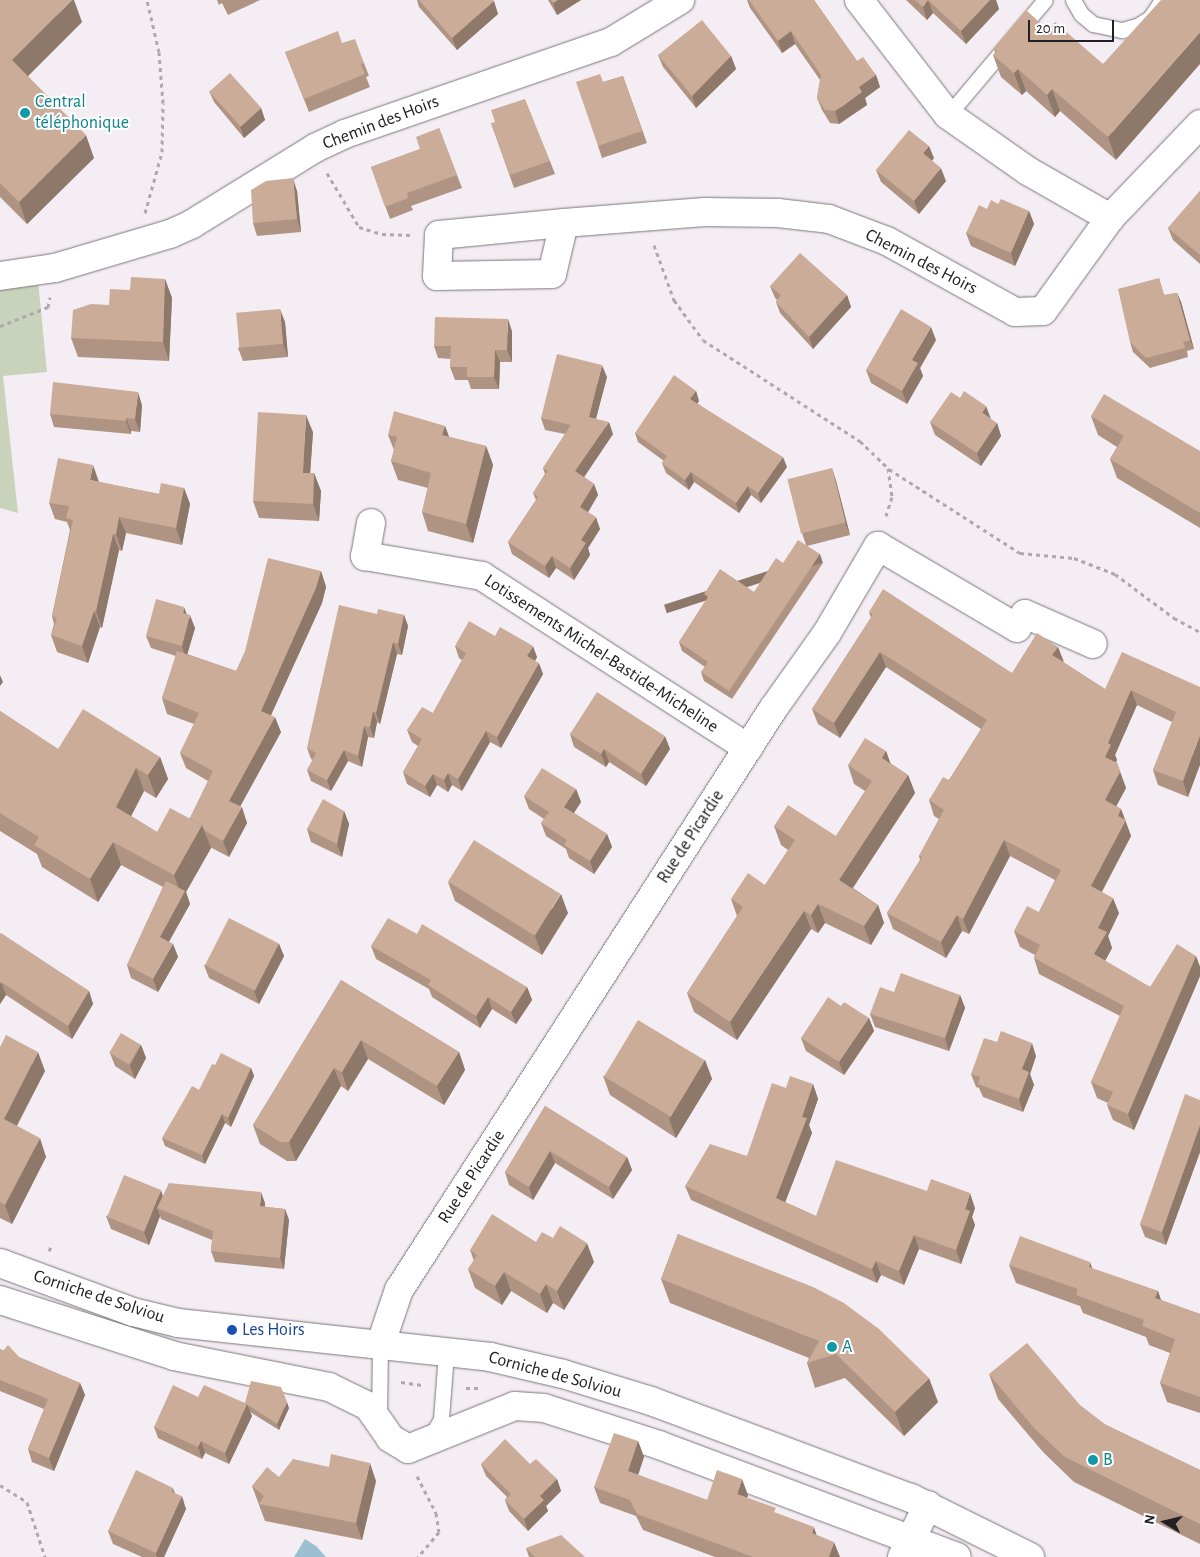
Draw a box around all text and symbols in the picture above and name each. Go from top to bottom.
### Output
scale bar [1030,10,1116,42]
text: 20 m [1036,21,1065,36]
street label: Chemin des Hoirs [320,91,442,155]
place label: Central téléphonique [35,92,129,134]
marker: Central téléphonique [19,107,31,119]
street label: Chemin des Hoirs [861,224,981,300]
street label: Lotissements Michel-Bastide-Micheline [480,570,722,738]
street label: Rue de Picardie [653,786,729,888]
street label: Rue de Picardie [434,1126,510,1228]
street label: Corniche de Solviou [31,1266,167,1328]
place label: Les Hoirs [242,1319,305,1341]
marker: Les Hoirs [226,1324,238,1336]
place label: A [842,1336,852,1358]
marker: A [826,1341,838,1353]
street label: Corniche de Solviou [486,1347,624,1403]
place label: B [1103,1449,1113,1471]
marker: B [1087,1454,1099,1466]
north arrow [1140,1497,1190,1547]
text: N [1143,1514,1158,1526]

